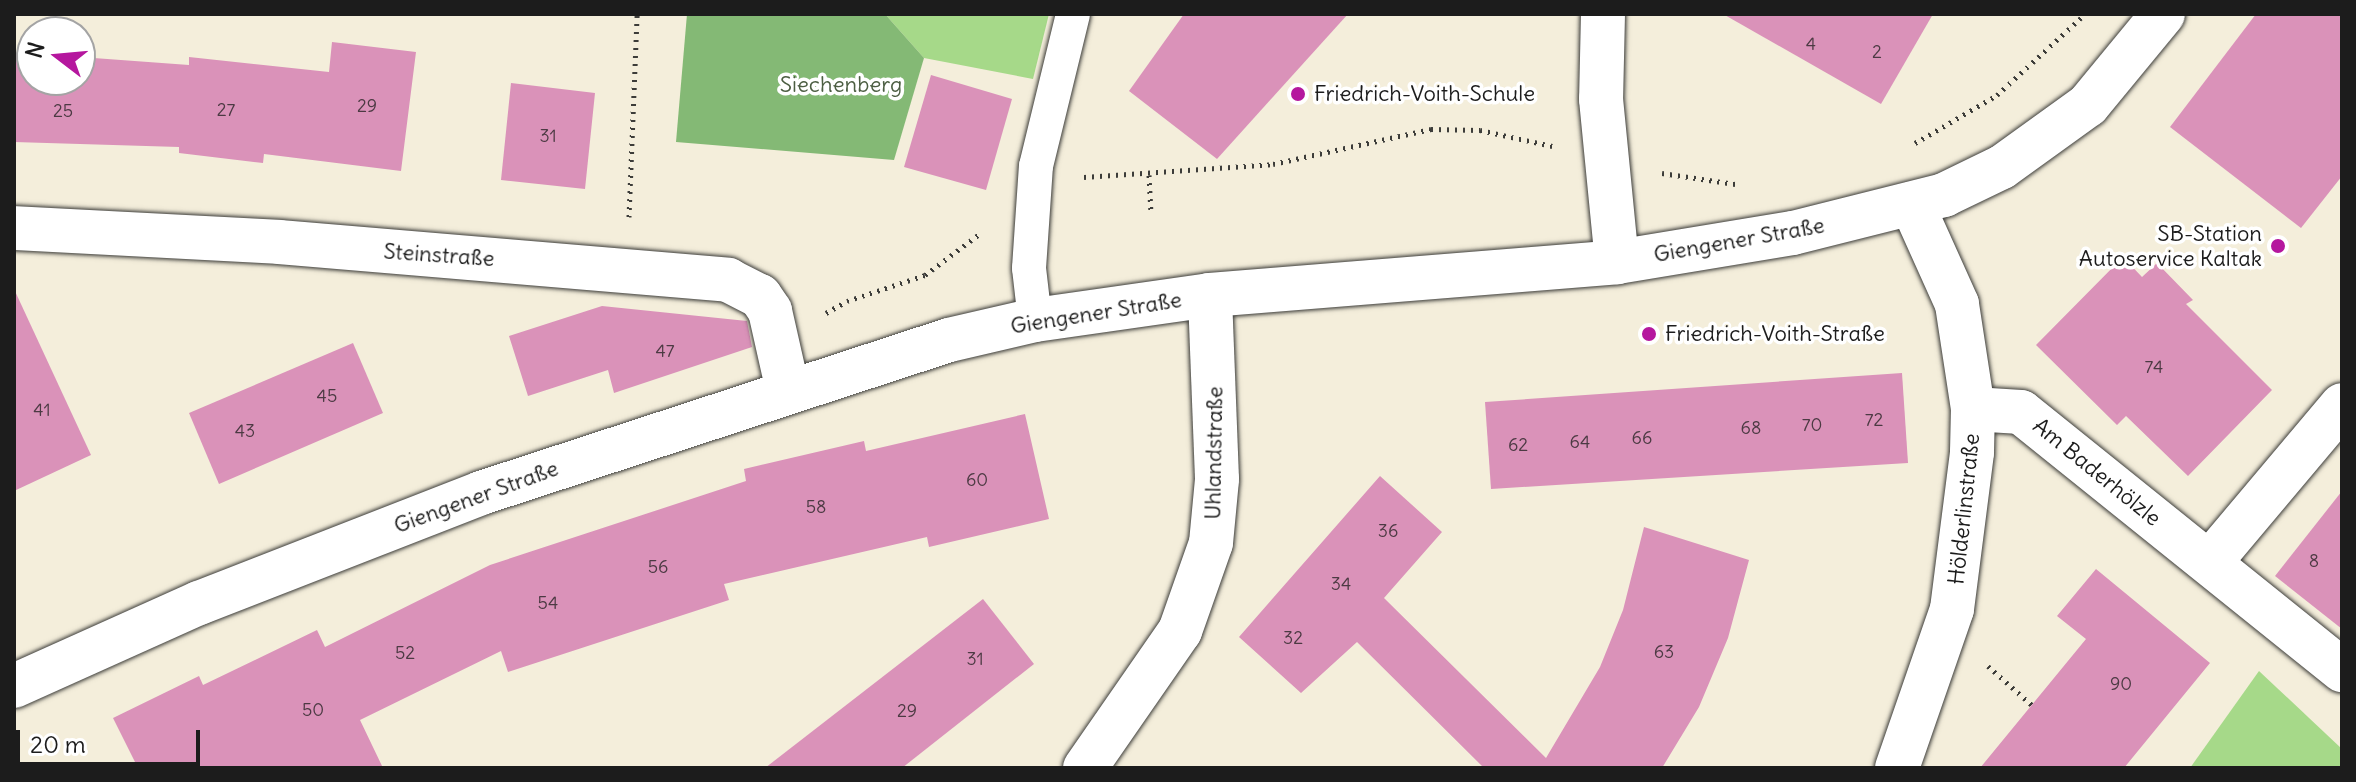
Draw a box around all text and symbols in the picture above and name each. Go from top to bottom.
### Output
north arrow [16,16,96,96]
house number: 4 [1806,33,1816,55]
text: N [19,39,50,61]
house number: 2 [1872,41,1882,63]
park label: Siechenberg [780,72,902,98]
place label: Friedrich-Voith-Schule [1314,81,1535,107]
marker: Friedrich-Voith-Schule [1289,85,1307,103]
house number: 29 [357,95,377,117]
house number: 27 [217,99,235,121]
house number: 25 [53,100,73,122]
house number: 31 [539,125,557,147]
street label: Giengener Straße [1652,212,1826,268]
place label: SB-Station Autoservice Kaltak [2079,220,2262,272]
marker: SB-Station Autoservice Kaltak [2269,237,2287,255]
street label: Steinstraße [383,238,495,272]
street label: Giengener Straße [1009,286,1183,340]
place label: Friedrich-Voith-Straße [1665,321,1885,347]
marker: Friedrich-Voith-Straße [1640,325,1658,343]
house number: 47 [655,340,675,362]
house number: 74 [2145,356,2163,378]
house number: 45 [317,385,337,407]
street label: Uhlandstraße [1200,386,1228,520]
house number: 41 [33,399,51,421]
house number: 72 [1865,409,1883,431]
street label: Am Baderhölzle [2028,413,2166,531]
house number: 70 [1802,414,1822,436]
house number: 68 [1741,417,1761,439]
house number: 43 [235,420,255,442]
house number: 66 [1632,427,1652,449]
house number: 64 [1570,431,1590,453]
street label: Hölderlinstraße [1943,432,1985,586]
house number: 62 [1508,434,1528,456]
street label: Giengener Straße [390,455,562,539]
house number: 60 [966,469,988,491]
house number: 58 [806,496,826,518]
house number: 36 [1378,520,1398,542]
house number: 8 [2309,550,2319,572]
house number: 56 [648,556,668,578]
house number: 34 [1331,573,1351,595]
house number: 54 [538,592,558,614]
house number: 32 [1283,627,1303,649]
house number: 63 [1654,641,1674,663]
house number: 52 [395,642,415,664]
house number: 31 [966,648,984,670]
house number: 90 [2110,673,2132,695]
house number: 50 [302,699,324,721]
house number: 29 [897,700,917,722]
scale bar [20,714,204,764]
text: 20 m [30,729,86,759]

